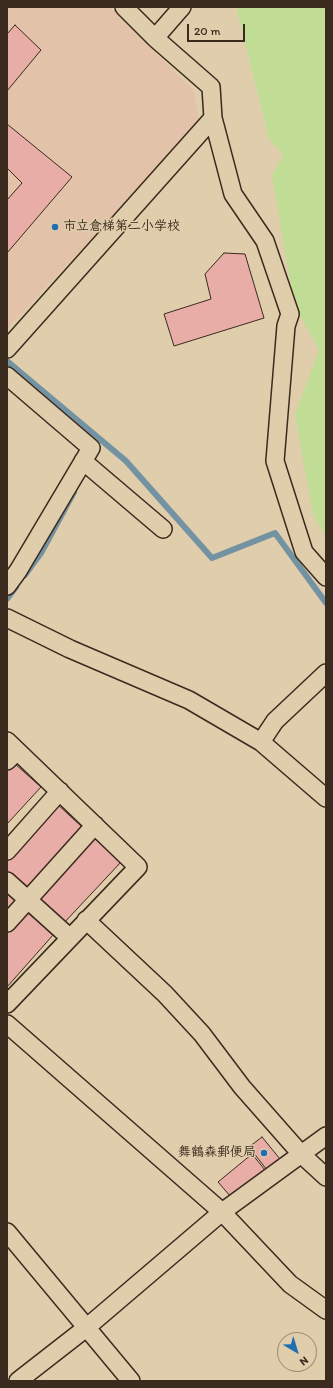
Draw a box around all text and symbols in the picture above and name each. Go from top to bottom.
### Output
scale bar [189,16,247,42]
text: 20 m [194,24,221,38]
place label: 市立倉梯第二小学校 [63,219,180,235]
marker: 市立倉梯第二小学校 [50,222,60,232]
place label: 舞鶴森郵便局 [178,1145,256,1161]
marker: 舞鶴森郵便局 [259,1148,269,1158]
north arrow [277,1332,317,1372]
text: N [297,1354,311,1368]

